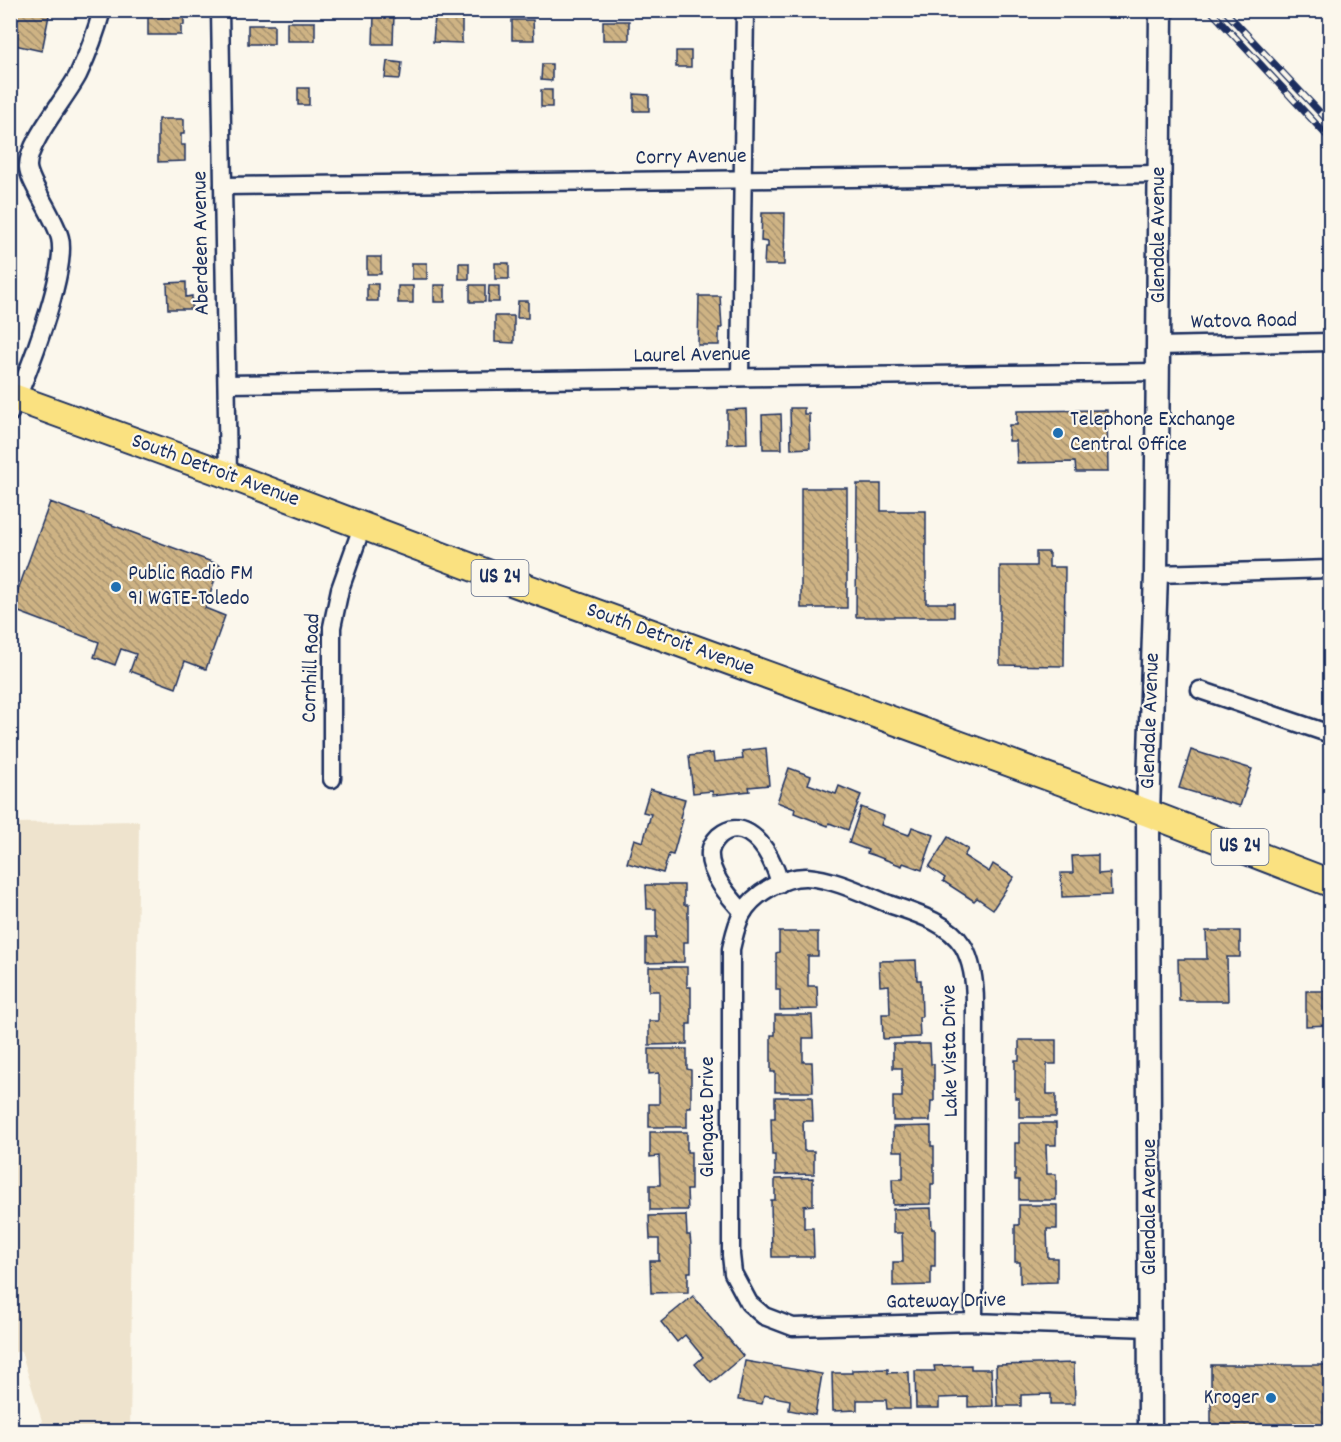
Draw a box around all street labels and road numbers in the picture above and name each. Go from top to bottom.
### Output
street label: Corry Avenue [635,142,747,174]
street label: Glendale Avenue [1144,167,1175,303]
street label: Aberdeen Avenue [185,171,219,315]
street label: Watova Road [1190,306,1298,338]
street label: Laurel Avenue [633,339,751,373]
street label: South Detroit Avenue [127,426,303,516]
road number: US 24 [472,560,528,596]
street label: South Detroit Avenue [582,595,758,685]
street label: Cornhill Road [295,613,329,723]
street label: Glendale Avenue [1133,652,1169,790]
road number: US 24 [1212,829,1268,865]
street label: Lake Vista Drive [934,984,968,1118]
street label: Glengate Drive [693,1056,724,1178]
street label: Glendale Avenue [1135,1139,1166,1275]
street label: Gateway Drive [886,1285,1006,1319]

